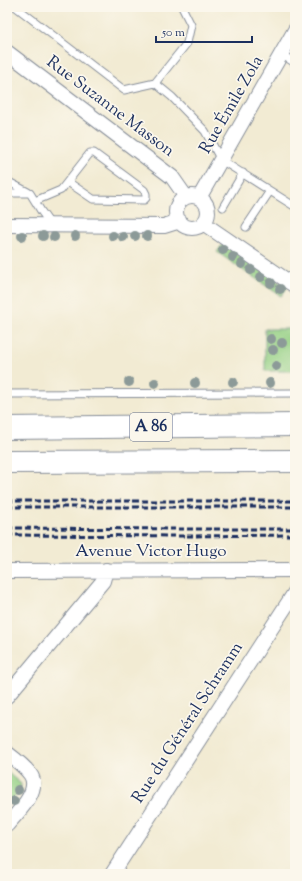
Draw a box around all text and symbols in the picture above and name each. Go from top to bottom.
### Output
scale bar [156,18,252,44]
text: 50 m [161,24,185,42]
street label: Rue Suzanne Masson [41,51,179,163]
street label: Rue Émile Zola [194,51,270,158]
road number: A 86 [130,413,172,441]
street label: Avenue Victor Hugo [75,540,227,564]
street label: Rue du Général Schramm [127,638,249,808]

